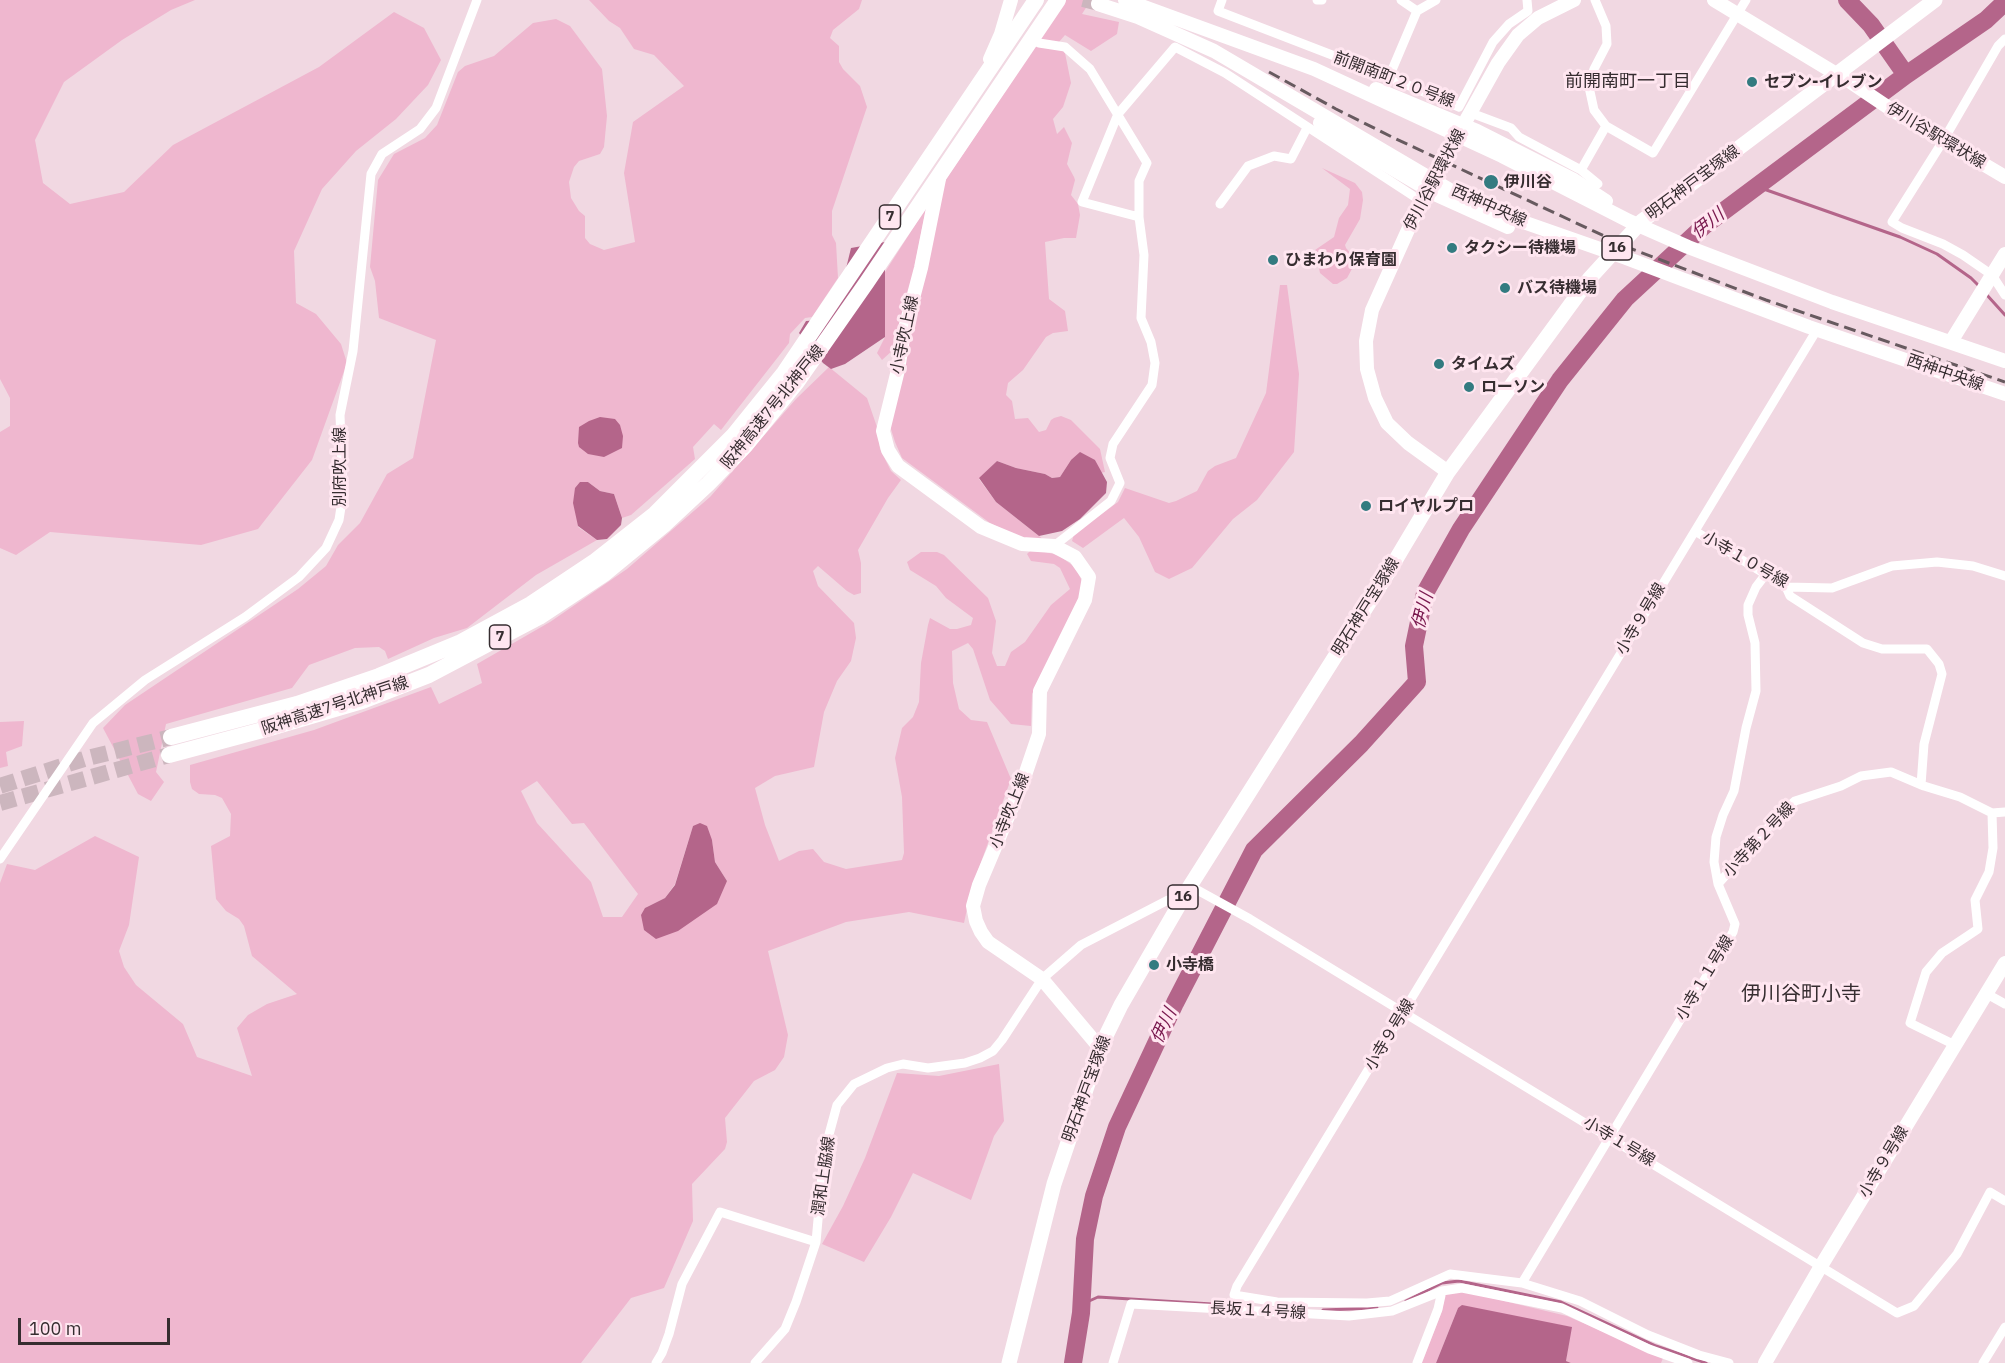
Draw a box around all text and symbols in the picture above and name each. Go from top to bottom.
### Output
street label: 前開南町２０号線 [1331,48,1457,112]
district label: 前開南町一丁目 [1565,71,1691,93]
place label: セブン-イレブン [1764,72,1882,92]
marker: セブン-イレブン [1745,75,1759,89]
street label: 伊川谷駅環状線 [1883,99,1989,173]
street label: 伊川谷駅環状線 [1400,126,1470,234]
street label: 明石神戸宝塚線 [1642,142,1744,224]
place label: 伊川谷 [1504,172,1552,192]
marker: 伊川谷 [1482,173,1500,191]
street label: 西神中央線 [1449,181,1529,231]
water label: 伊川 [1687,204,1729,244]
road number: 7 [880,205,900,229]
road number: 16 [1602,236,1632,260]
place label: タクシー待機場 [1464,238,1576,258]
marker: タクシー待機場 [1445,241,1459,255]
place label: ひまわり保育園 [1285,250,1397,270]
marker: ひまわり保育園 [1266,253,1280,267]
place label: バス待機場 [1517,278,1597,298]
marker: バス待機場 [1498,281,1512,295]
street label: 小寺吹上線 [887,294,923,376]
street label: 阪神高速7号北神戸線 [717,341,829,473]
street label: 西神中央線 [1904,351,1986,395]
place label: タイムズ [1451,354,1515,374]
marker: タイムズ [1432,357,1446,371]
place label: ローソン [1481,377,1545,397]
marker: ローソン [1462,380,1476,394]
street label: 別府吹上線 [330,427,350,507]
place label: ロイヤルプロ [1378,496,1474,516]
marker: ロイヤルプロ [1359,499,1373,513]
street label: 小寺１０号線 [1699,528,1791,592]
street label: 明石神戸宝塚線 [1328,554,1404,660]
street label: 小寺９号線 [1612,580,1670,658]
water label: 伊川 [1408,591,1438,631]
road number: 7 [490,625,510,649]
street label: 阪神高速7号北神戸線 [259,673,411,739]
street label: 小寺吹上線 [986,770,1034,852]
street label: 小寺第２号線 [1719,798,1799,882]
road number: 16 [1168,885,1198,909]
street label: 小寺１１号線 [1672,932,1738,1024]
place label: 小寺橋 [1166,955,1214,975]
marker: 小寺橋 [1147,958,1161,972]
district label: 伊川谷町小寺 [1741,982,1861,1006]
street label: 小寺９号線 [1361,996,1419,1074]
water label: 伊川 [1147,1005,1181,1047]
street label: 明石神戸宝塚線 [1059,1033,1115,1145]
street label: 小寺１号線 [1580,1113,1658,1171]
street label: 小寺９号線 [1855,1123,1913,1201]
street label: 潤和上脇線 [809,1135,839,1217]
street label: 長坂１４号線 [1210,1299,1306,1323]
scale bar [21,1306,172,1344]
text: 100 m [29,1317,81,1340]

